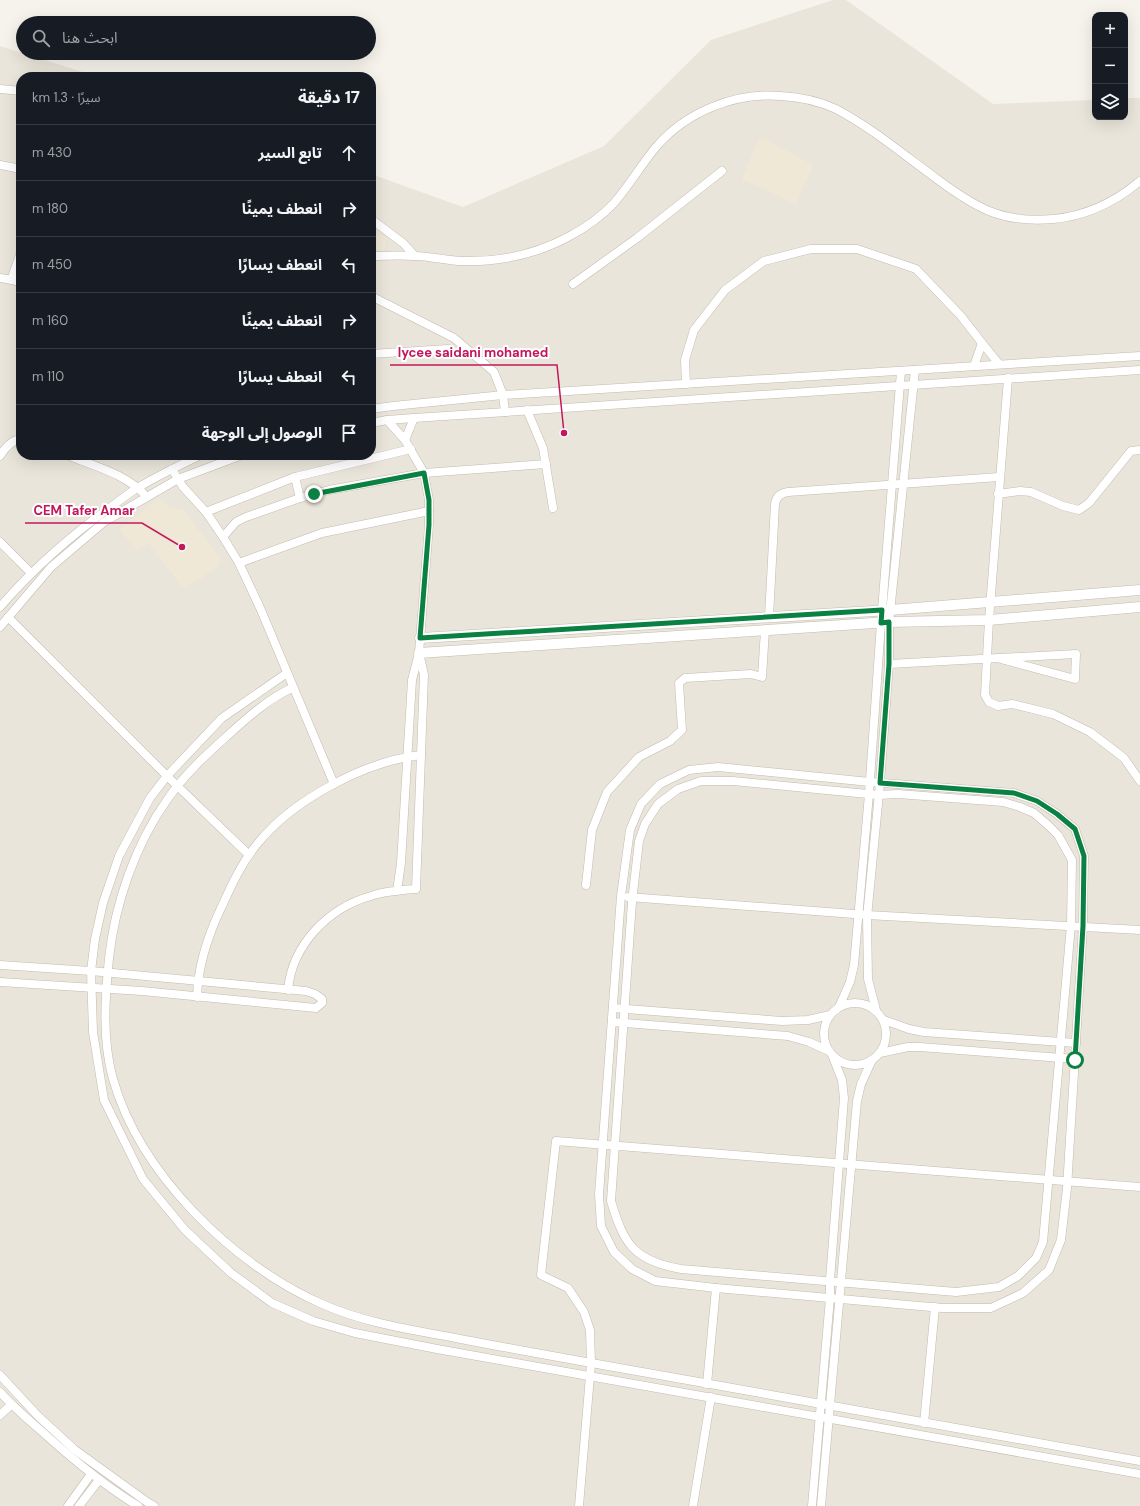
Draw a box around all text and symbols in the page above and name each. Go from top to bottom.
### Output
map controls [1092,12,1128,120]
button: + [1092,12,1128,48]
search box [16,16,376,60]
icon: search [30,27,52,49]
text: ابحث هنا [62,28,118,48]
button: − [1092,48,1128,84]
button: layers [1092,84,1128,120]
text: 17 دقيقة [298,86,360,108]
text: سيرًا · 1.3 km [32,89,100,106]
icon: ahead [338,142,360,164]
text: تابع السير [258,143,322,163]
text: 430 m [32,144,72,161]
icon: right [338,198,360,220]
text: انعطف يمينًا [242,199,322,219]
text: 180 m [32,200,68,217]
icon: left [338,254,360,276]
text: انعطف يسارًا [238,255,322,275]
text: 450 m [32,256,72,273]
icon: right [338,310,360,332]
text: انعطف يمينًا [242,311,322,331]
text: 160 m [32,312,68,329]
callout: lycee saidani mohamed [390,340,557,365]
text: lycee saidani mohamed [398,344,548,361]
icon: left [338,366,360,388]
text: انعطف يسارًا [238,367,322,387]
text: 110 m [32,368,64,385]
icon: arrive [338,422,360,444]
text: الوصول إلى الوجهة [202,423,322,443]
route end [305,485,323,503]
callout: CEM Tafer Amar [25,498,142,523]
text: CEM Tafer Amar [33,502,135,519]
route start [1066,1051,1084,1069]

